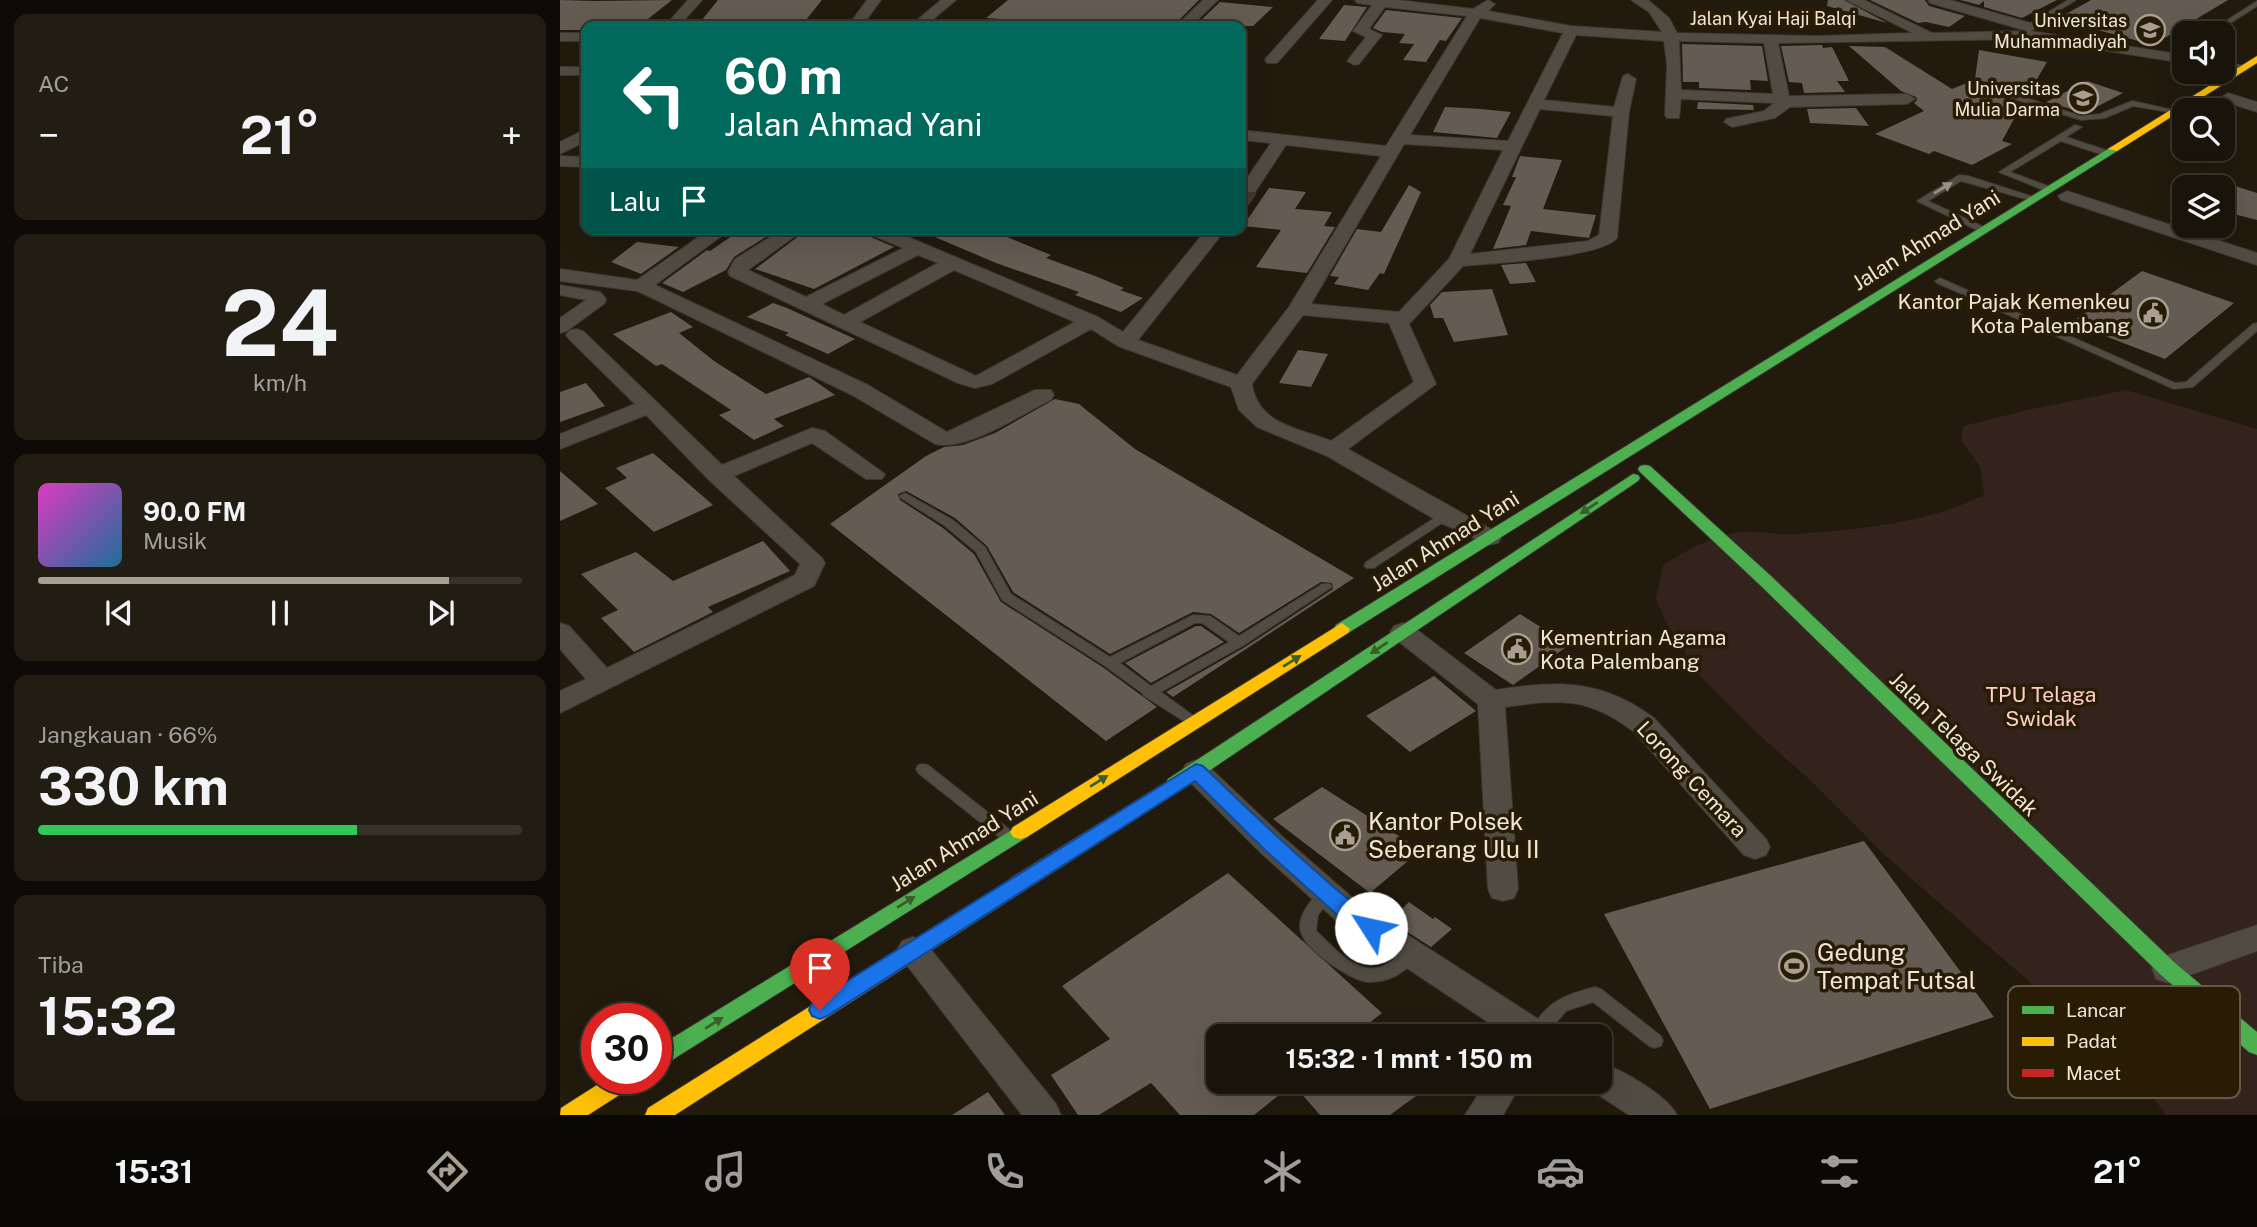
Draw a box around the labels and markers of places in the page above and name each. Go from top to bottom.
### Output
place label: Universitas Muhammadiyah [1994,10,2127,52]
school or university icon: Universitas Muhammadiyah [2133,13,2167,47]
place label: Universitas Mulia Darma [1954,78,2060,120]
school or university icon: Universitas Mulia Darma [2066,81,2100,115]
place label: Kantor Pajak Kemenkeu Kota Palembang [1898,289,2130,338]
public building icon: Kantor Pajak Kemenkeu Kota Palembang [2136,296,2170,330]
place label: Kementrian Agama Kota Palembang [1540,625,1726,674]
public building icon: Kementrian Agama Kota Palembang [1500,632,1534,666]
place label: Kantor Polsek Seberang Ulu II [1368,807,1539,863]
public building icon: Kantor Polsek Seberang Ulu II [1328,818,1362,852]
pin [790,938,850,1010]
place label: Gedung Tempat Futsal [1817,938,1976,994]
sports icon: Gedung Tempat Futsal [1777,949,1811,983]

